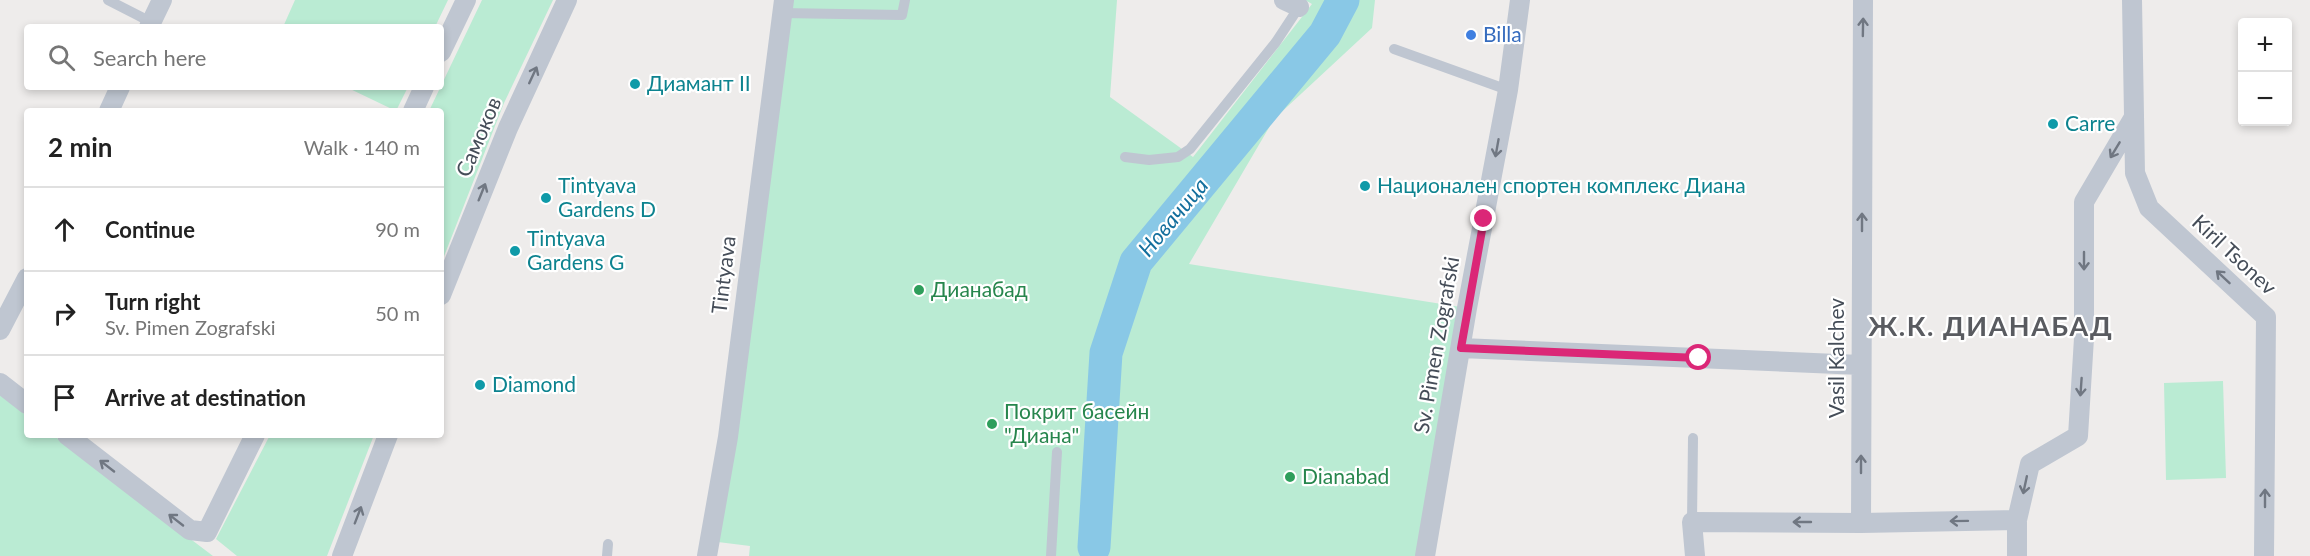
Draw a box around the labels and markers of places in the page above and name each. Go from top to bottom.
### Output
place label: Billa [1483,21,1522,46]
marker: Billa [1464,28,1478,42]
place label: Диамант II [647,70,751,95]
marker: Диамант II [628,77,642,91]
place label: Carre [2065,110,2115,135]
marker: Carre [2046,117,2060,131]
place label: Tintyava Gardens D [558,172,656,221]
place label: Национален спортен комплекс Диана [1377,172,1746,197]
marker: Национален спортен комплекс Диана [1358,179,1372,193]
marker: Tintyava Gardens D [539,191,553,205]
place label: Tintyava Gardens G [527,225,624,274]
marker: Tintyava Gardens G [508,244,522,258]
place label: Дианабад [931,276,1028,301]
marker: Дианабад [912,283,926,297]
place label: Diamond [492,371,576,396]
marker: Diamond [473,378,487,392]
place label: Покрит басейн "Диана" [1004,398,1149,447]
marker: Покрит басейн "Диана" [985,417,999,431]
place label: Dianabad [1302,463,1389,488]
marker: Dianabad [1283,470,1297,484]

